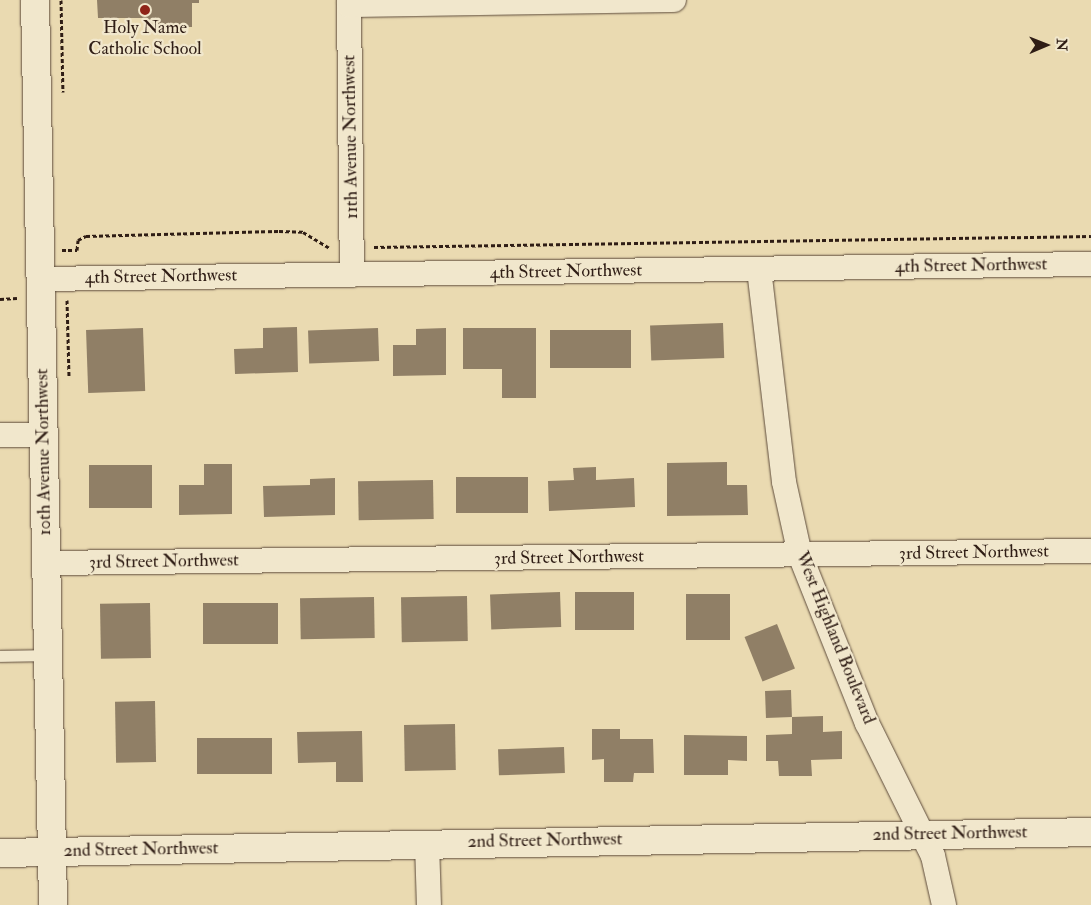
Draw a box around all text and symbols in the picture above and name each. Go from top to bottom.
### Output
marker: Holy Name Catholic School [139,4,151,16]
place label: Holy Name Catholic School [88,18,202,60]
north arrow [1021,20,1071,70]
text: N [1053,38,1070,51]
street label: 11th Avenue Northwest [339,55,363,219]
street label: 4th Street Northwest [895,254,1047,278]
street label: 4th Street Northwest [490,260,642,284]
street label: 4th Street Northwest [85,265,237,289]
street label: 10th Avenue Northwest [32,368,56,536]
street label: 3rd Street Northwest [899,541,1049,565]
street label: 3rd Street Northwest [494,546,644,570]
street label: West Highland Boulevard [790,549,880,727]
street label: 3rd Street Northwest [89,550,239,574]
street label: 2nd Street Northwest [872,822,1028,846]
street label: 2nd Street Northwest [467,829,623,853]
street label: 2nd Street Northwest [63,838,219,862]

